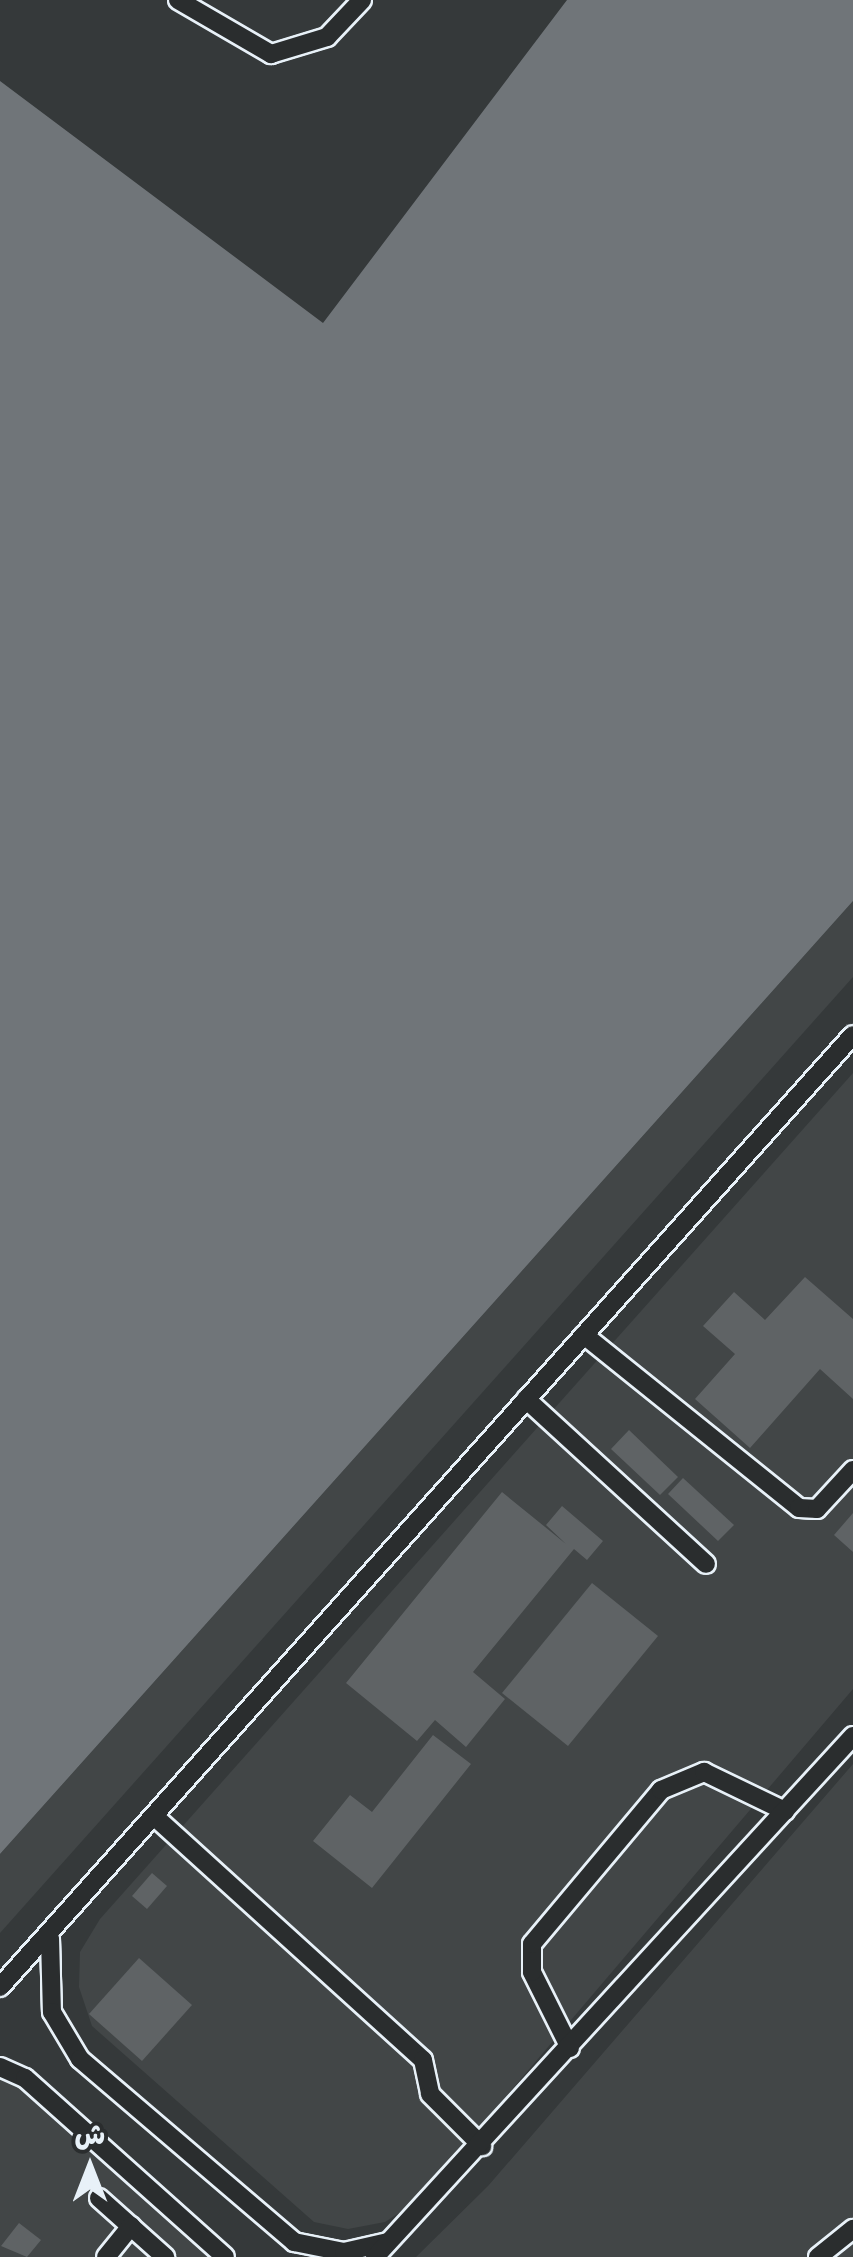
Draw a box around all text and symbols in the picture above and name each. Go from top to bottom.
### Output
text: ش [75,2114,105,2159]
north arrow [40,2117,140,2217]

